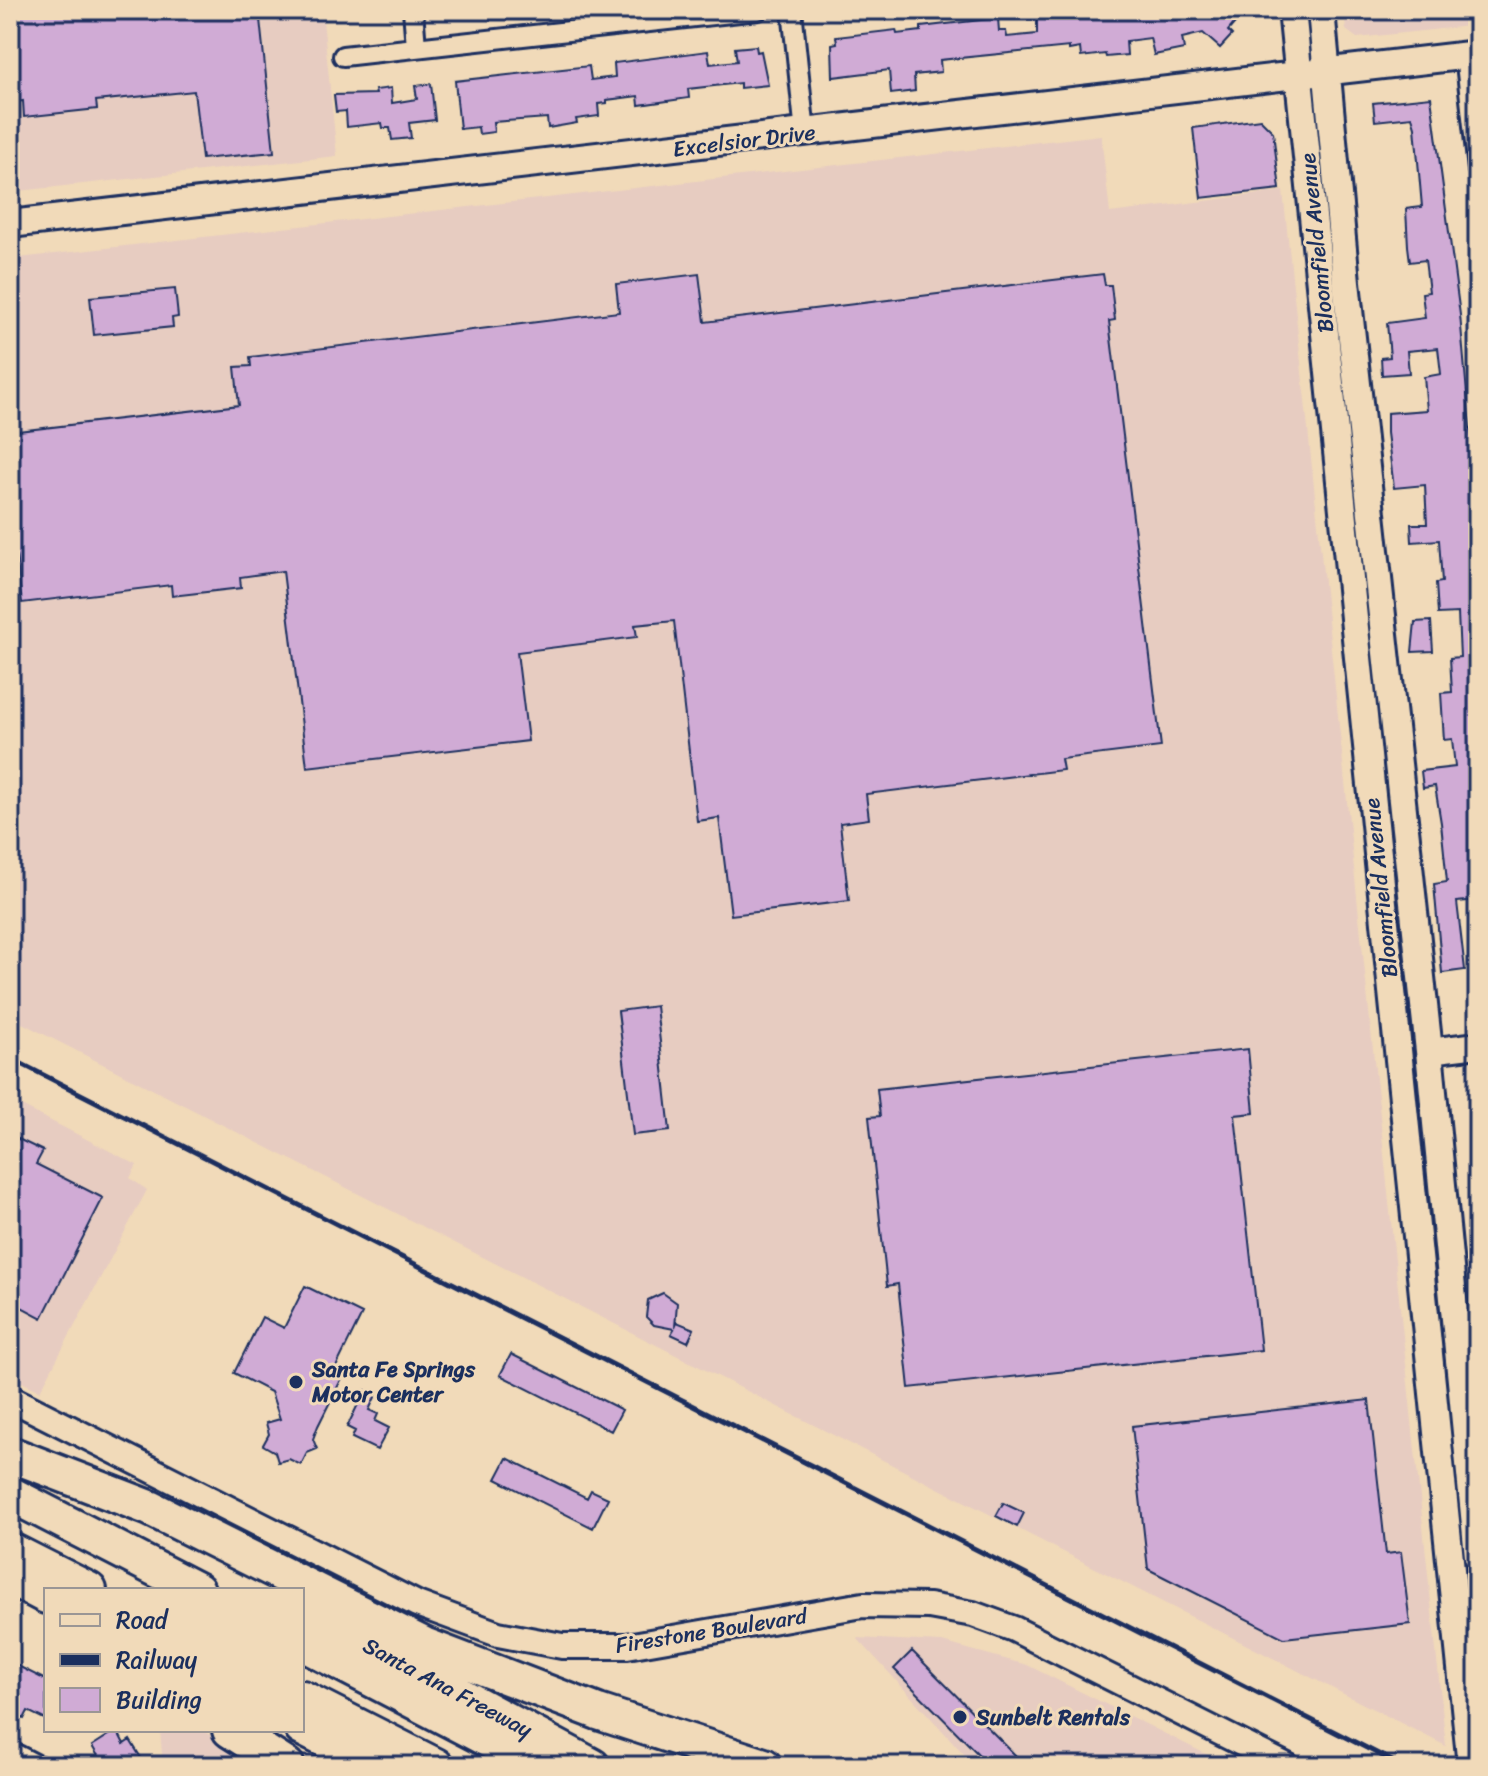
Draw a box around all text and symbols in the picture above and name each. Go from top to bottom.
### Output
street label: Excelsior Drive [670,112,818,169]
street label: Bloomfield Avenue [1288,151,1345,335]
street label: Bloomfield Avenue [1352,796,1409,980]
place label: Santa Fe Springs Motor Center [311,1350,476,1414]
marker: Santa Fe Springs Motor Center [287,1373,305,1391]
legend [44,1588,304,1732]
street label: Firestone Boulevard [612,1596,811,1665]
text: Road [116,1599,170,1641]
street label: Santa Ana Freeway [356,1626,540,1749]
text: Railway [116,1639,198,1681]
text: Building [116,1679,202,1721]
place label: Sunbelt Rentals [975,1698,1131,1737]
marker: Sunbelt Rentals [951,1708,969,1726]

